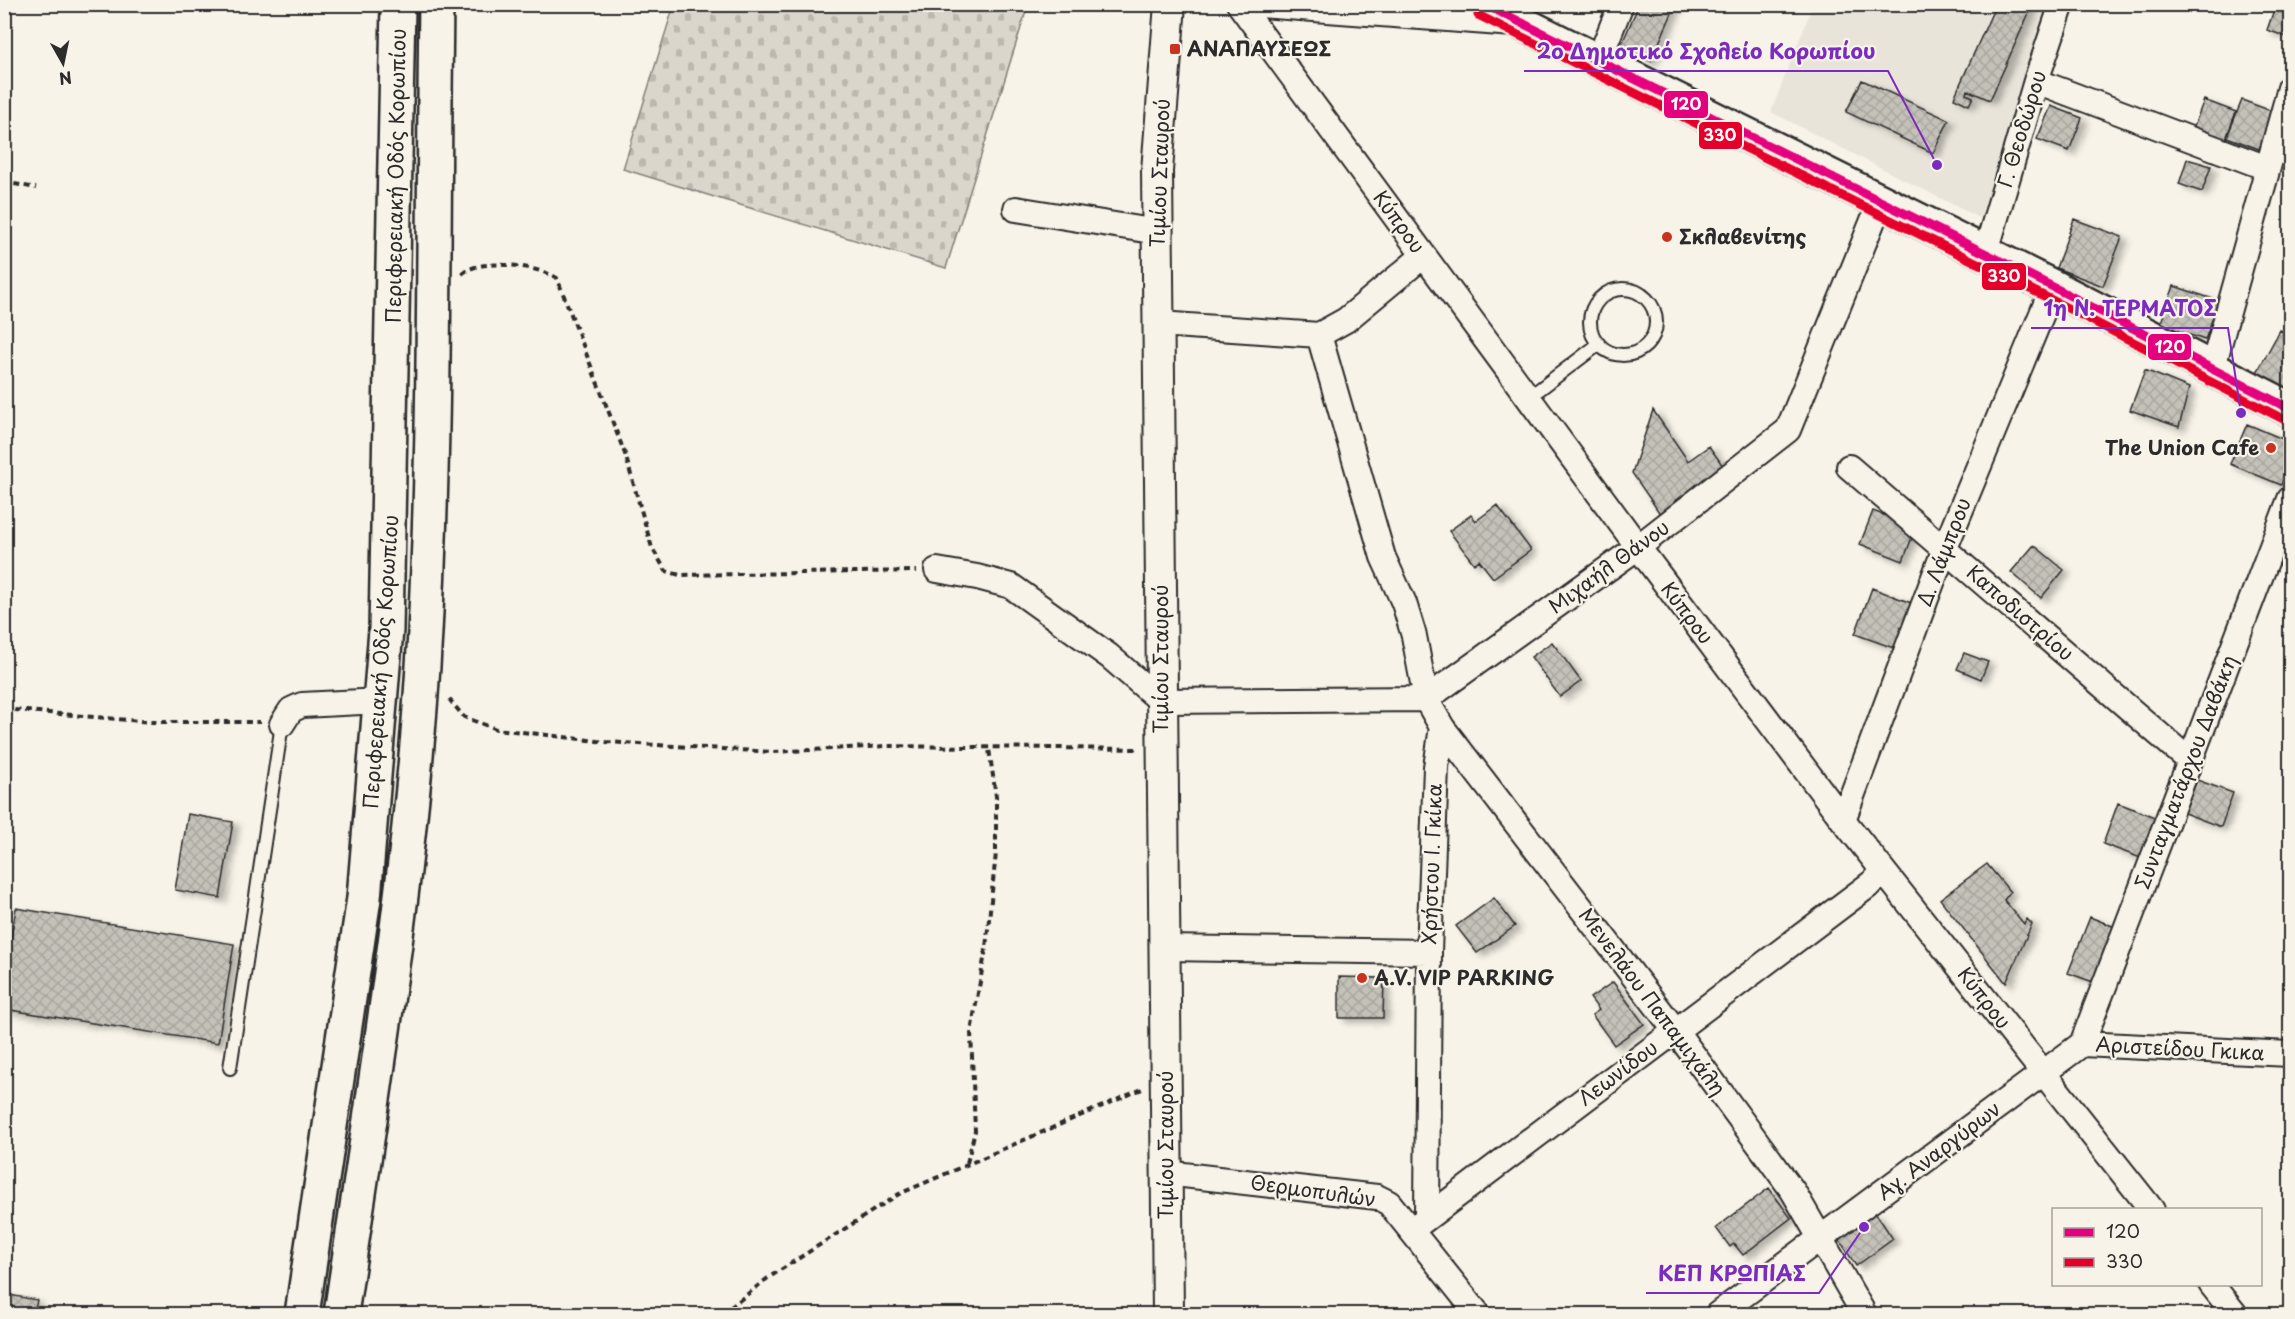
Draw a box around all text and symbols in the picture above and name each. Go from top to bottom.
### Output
street label: Περιφερειακή Οδός Κορωπίου [377,28,413,324]
callout: 2ο Δημοτικό Σχολείο Κορωπίου [1524,32,1888,71]
north arrow [33,33,93,93]
place label: ΑΝΑΠΑΥΣΕΩΣ [1187,33,1331,63]
text: 2ο Δημοτικό Σχολείο Κορωπίου [1537,34,1876,66]
marker: ΑΝΑΠΑΥΣΕΩΣ [1168,42,1182,56]
text: N [57,66,74,92]
street label: Γ. Θεοδώρου [1989,66,2053,191]
line badge: 120 [1663,90,1709,119]
text: 120 [1671,91,1701,115]
street label: Τιμίου Σταυρού [1141,98,1177,248]
line badge: 330 [1698,121,1743,150]
text: 330 [1704,122,1737,146]
street label: Κύπρου [1367,184,1433,259]
place label: Σκλαβενίτης [1679,221,1806,251]
marker: Σκλαβενίτης [1660,230,1674,244]
line badge: 330 [1981,262,2027,291]
text: 330 [1988,263,2021,287]
callout: 1η Ν. ΤΕΡΜΑΤΟΣ [2031,289,2228,328]
text: 1η Ν. ΤΕΡΜΑΤΟΣ [2043,291,2217,323]
line badge: 120 [2147,333,2192,361]
text: 120 [2155,334,2185,358]
place label: The Union Cafe [2105,432,2259,462]
marker: The Union Cafe [2264,441,2278,455]
street label: Δ. Λάμπρου [1909,493,1978,610]
street label: Μιχαήλ Θάνου [1542,512,1675,620]
street label: Περιφερειακή Οδός Κορωπίου [355,514,405,810]
street label: Καποδιστρίου [1960,557,2081,667]
street label: Κύπρου [1654,575,1721,650]
street label: Τιμίου Σταυρού [1145,585,1175,734]
street label: Συνταγματάρχου Δαβάκη [2127,650,2244,893]
street label: Χρήστου Ι. Γκίκα [1413,783,1449,945]
street label: Μενελάου Παπαμιχάλη [1572,901,1733,1102]
street label: Κύπρου [1951,960,2019,1035]
place label: A.V. VIP PARKING [1373,962,1554,992]
marker: A.V. VIP PARKING [1355,971,1369,985]
street label: Αριστείδου Γκικα [2095,1029,2265,1067]
street label: Λεωνίδου [1571,1032,1664,1112]
street label: Τιμίου Σταυρού [1150,1071,1180,1220]
street label: Αγ. Αναργύρων [1870,1093,2007,1207]
street label: Θερμοπυλών [1249,1166,1378,1214]
legend [2052,1208,2262,1286]
text: 120 [2106,1217,2140,1244]
text: 330 [2106,1247,2143,1274]
callout: ΚΕΠ ΚΡΩΠΙΑΣ [1646,1254,1819,1293]
text: ΚΕΠ ΚΡΩΠΙΑΣ [1658,1256,1806,1288]

